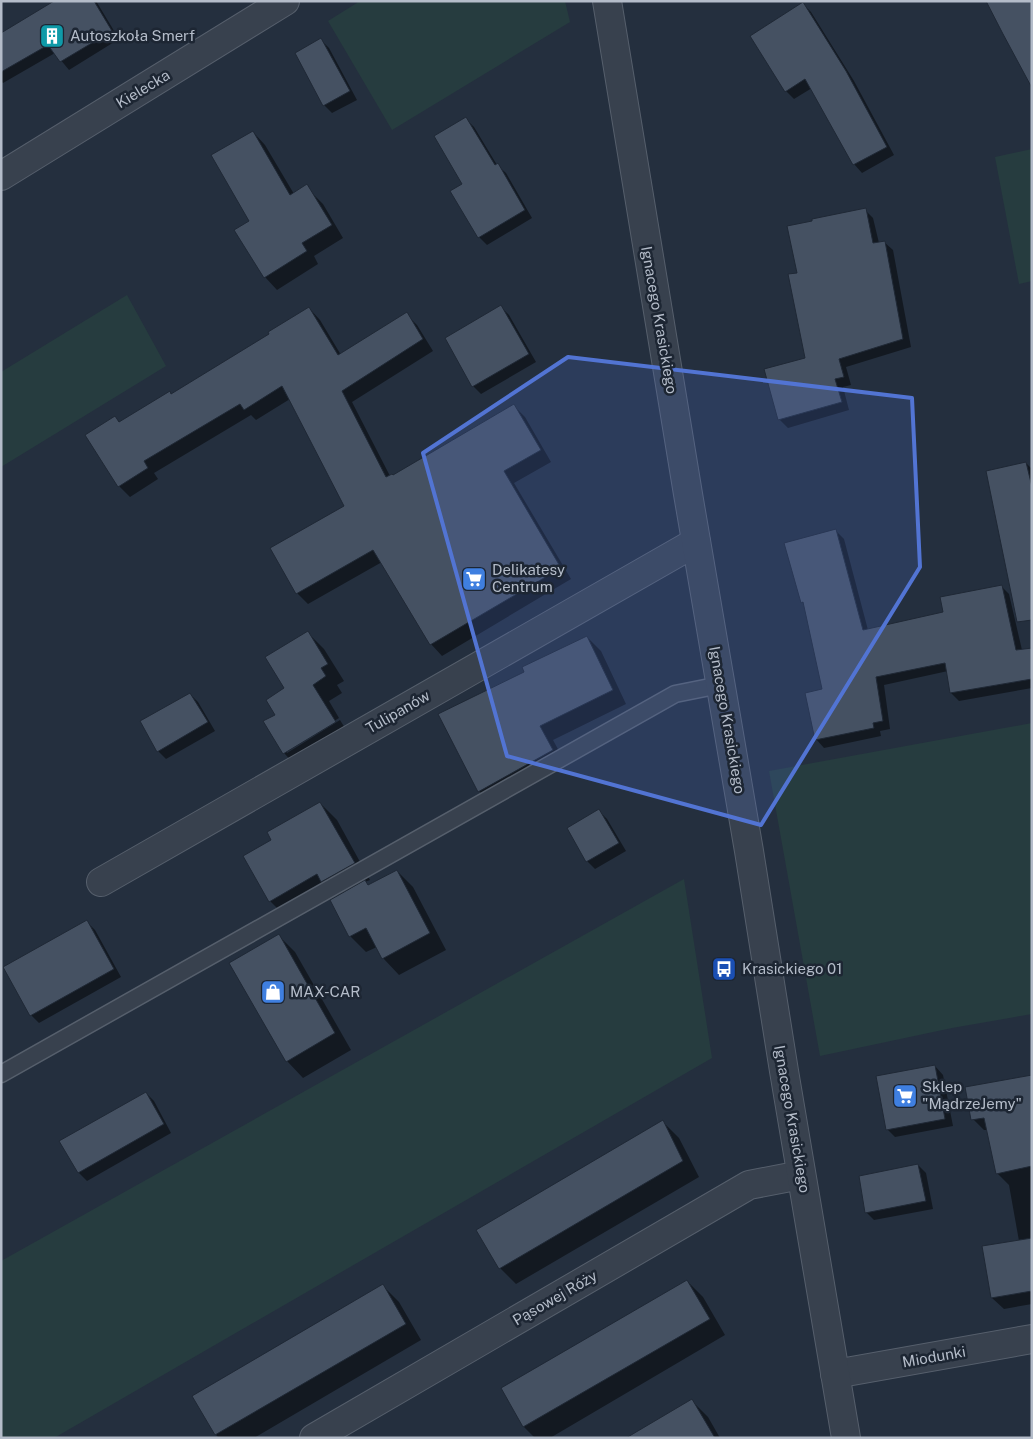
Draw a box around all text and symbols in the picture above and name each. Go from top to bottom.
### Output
building icon: Autoszkoła Smerf [39,23,65,49]
place label: Autoszkoła Smerf [70,27,195,44]
street label: Kielecka [113,66,173,111]
street label: Ignacego Krasickiego [638,245,681,395]
place label: Delikatesy Centrum [492,561,565,595]
supermarket icon: Delikatesy Centrum [461,566,487,592]
street label: Ignacego Krasickiego [706,645,749,795]
street label: Tulipanów [363,686,433,737]
bus stop icon: Krasickiego 01 [711,956,737,982]
place label: Krasickiego 01 [742,960,842,977]
shop icon: MAX-CAR [260,979,286,1005]
place label: MAX-CAR [290,983,361,1000]
street label: Ignacego Krasickiego [771,1044,814,1194]
place label: Sklep "MądrzeJemy" [922,1078,1022,1112]
supermarket icon: Sklep "MądrzeJemy" [892,1083,918,1109]
street label: Pąsowej Róży [510,1267,600,1329]
street label: Miodunki [901,1343,967,1370]

